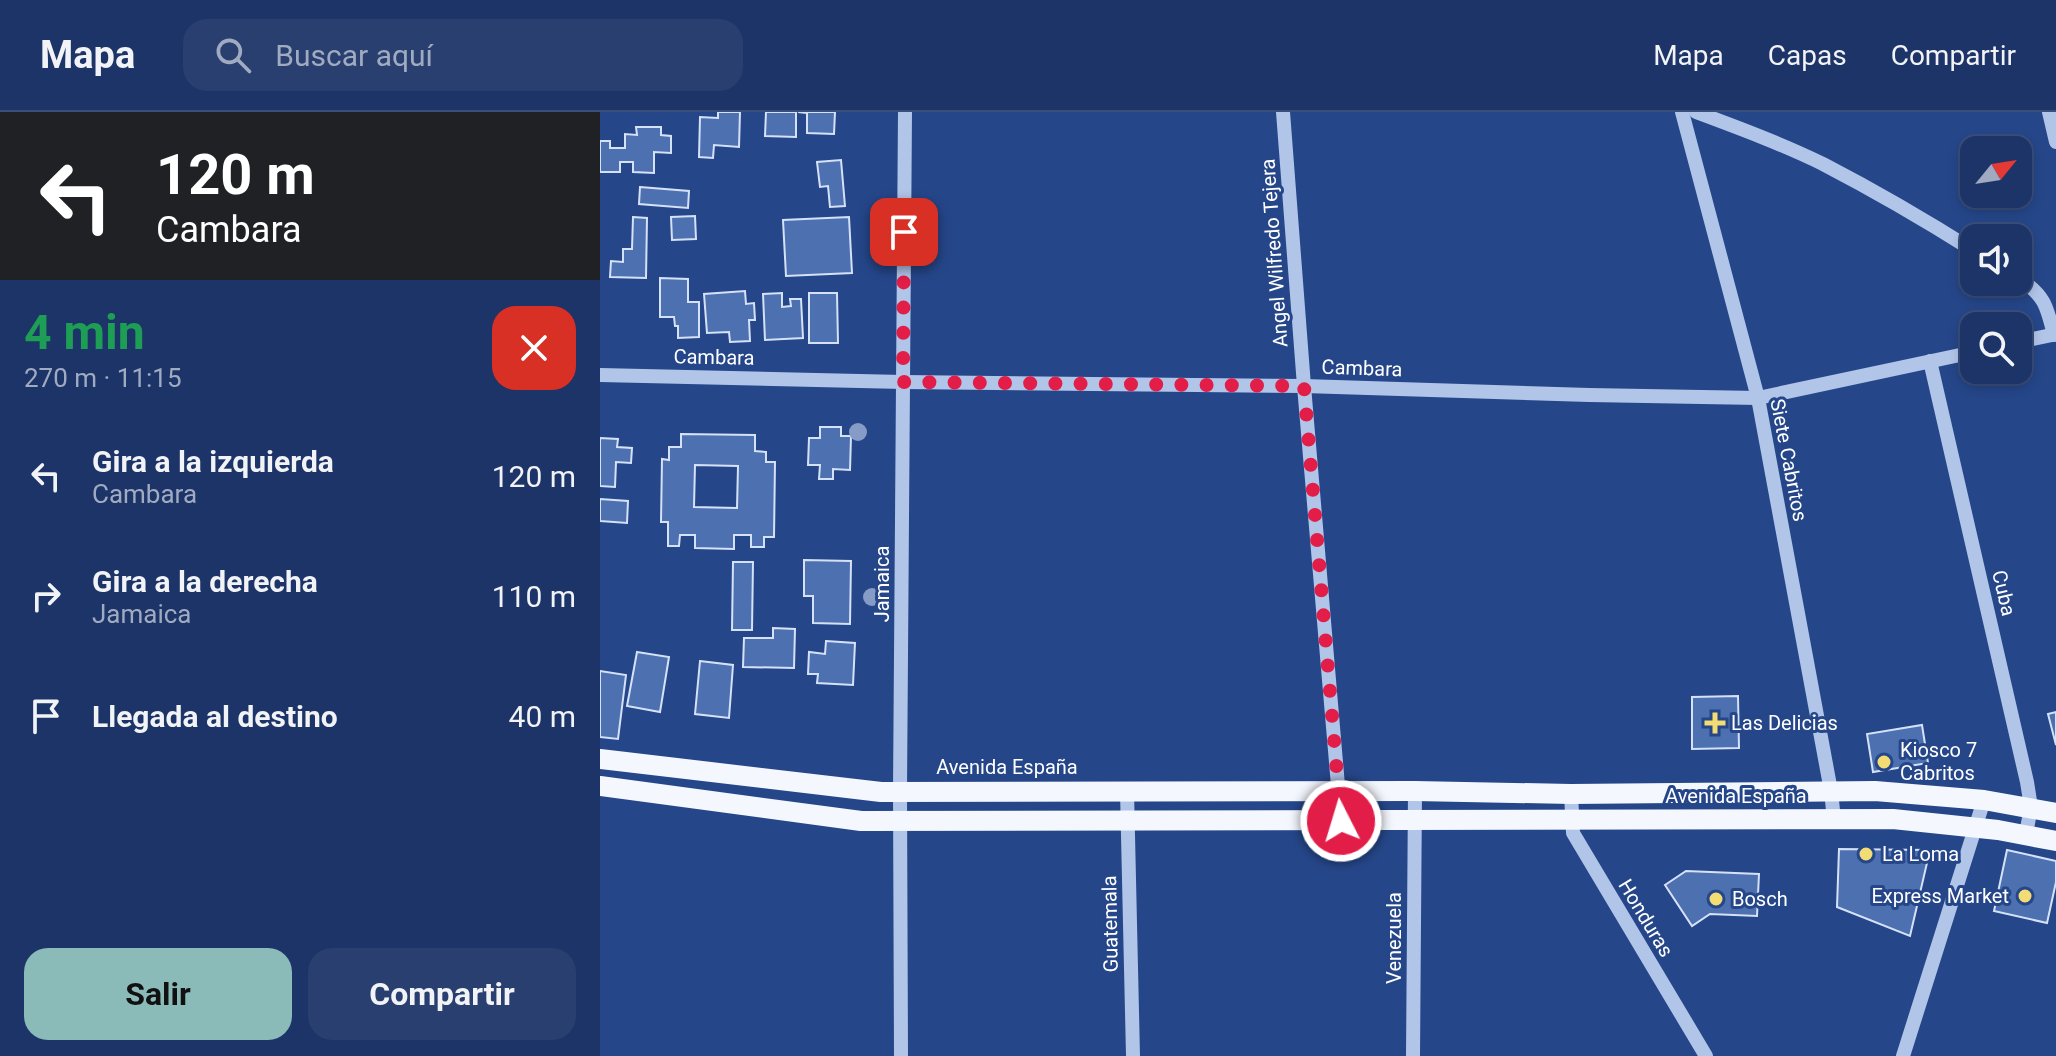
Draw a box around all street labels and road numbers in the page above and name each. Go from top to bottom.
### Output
street label: Angel Wilfredo Tejera [1255,158,1293,348]
street label: Cambara [673,344,755,370]
street label: Cambara [1321,355,1403,381]
street label: Siete Cabritos [1765,397,1813,523]
street label: Jamaica [870,546,894,622]
street label: Cuba [1987,568,2021,618]
street label: Avenida España [936,755,1078,779]
street label: Avenida España [1665,784,1807,808]
street label: Guatemala [1097,875,1123,973]
street label: Honduras [1613,875,1679,961]
street label: Venezuela [1382,892,1406,984]

